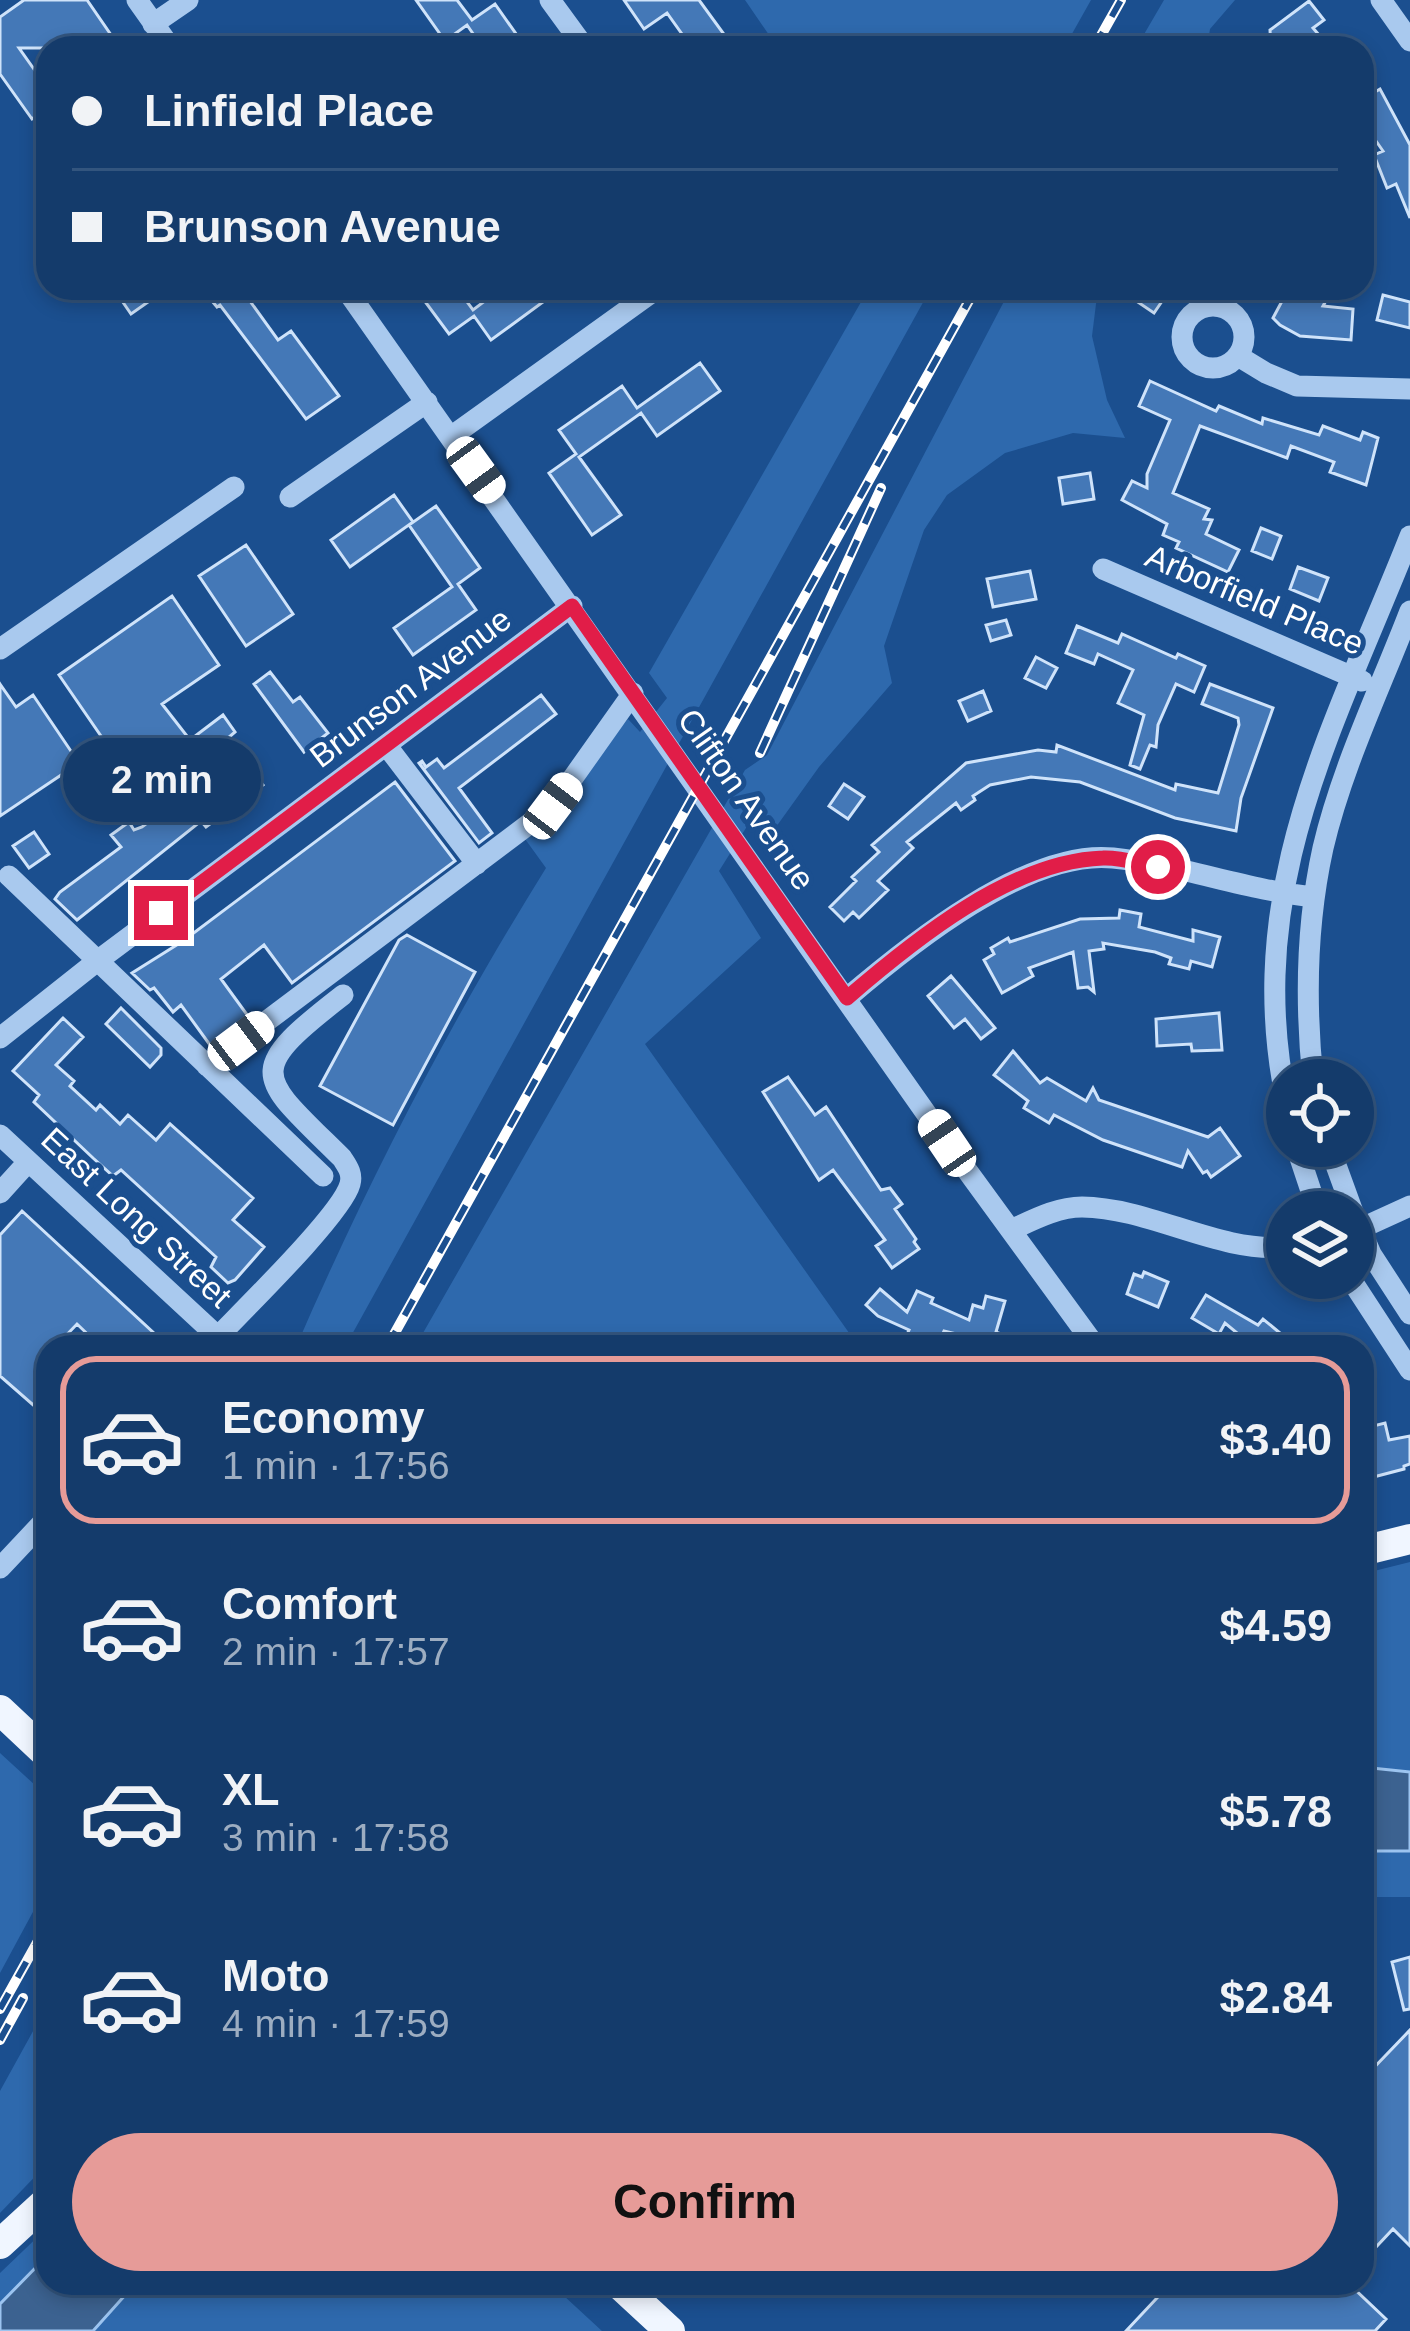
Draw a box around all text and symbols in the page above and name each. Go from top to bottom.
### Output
text: Linfield Place [144,85,434,136]
text: Brunson Avenue [144,201,501,252]
car [440,430,512,510]
street label: Arborfield Place [1140,537,1369,662]
street label: Brunson Avenue [303,600,518,775]
street label: Clifton Avenue [671,702,823,897]
callout: 2 min [62,739,260,823]
text: 2 min [111,758,213,801]
car [517,766,589,846]
route start [1131,840,1185,894]
route end [134,886,188,940]
car [201,1005,281,1077]
map controls [1266,1059,1374,1299]
button: locate [1266,1059,1374,1167]
car [912,1103,982,1183]
street label: East Long Street [34,1120,239,1315]
button: layers [1266,1191,1374,1299]
icon: car [78,1386,186,1494]
text: Economy [222,1392,425,1443]
text: $3.40 [1219,1414,1332,1465]
text: 1 min · 17:56 [222,1444,450,1487]
icon: car [78,1572,186,1680]
text: Comfort [222,1578,397,1629]
text: $4.59 [1219,1600,1332,1651]
text: 2 min · 17:57 [222,1630,450,1673]
icon: car [78,1758,186,1866]
text: XL [222,1764,280,1815]
text: $5.78 [1219,1786,1332,1837]
text: 3 min · 17:58 [222,1816,450,1859]
icon: car [78,1944,186,2052]
text: Moto [222,1950,329,2001]
text: $2.84 [1219,1972,1332,2023]
text: 4 min · 17:59 [222,2002,450,2045]
button: Confirm [72,2133,1338,2271]

